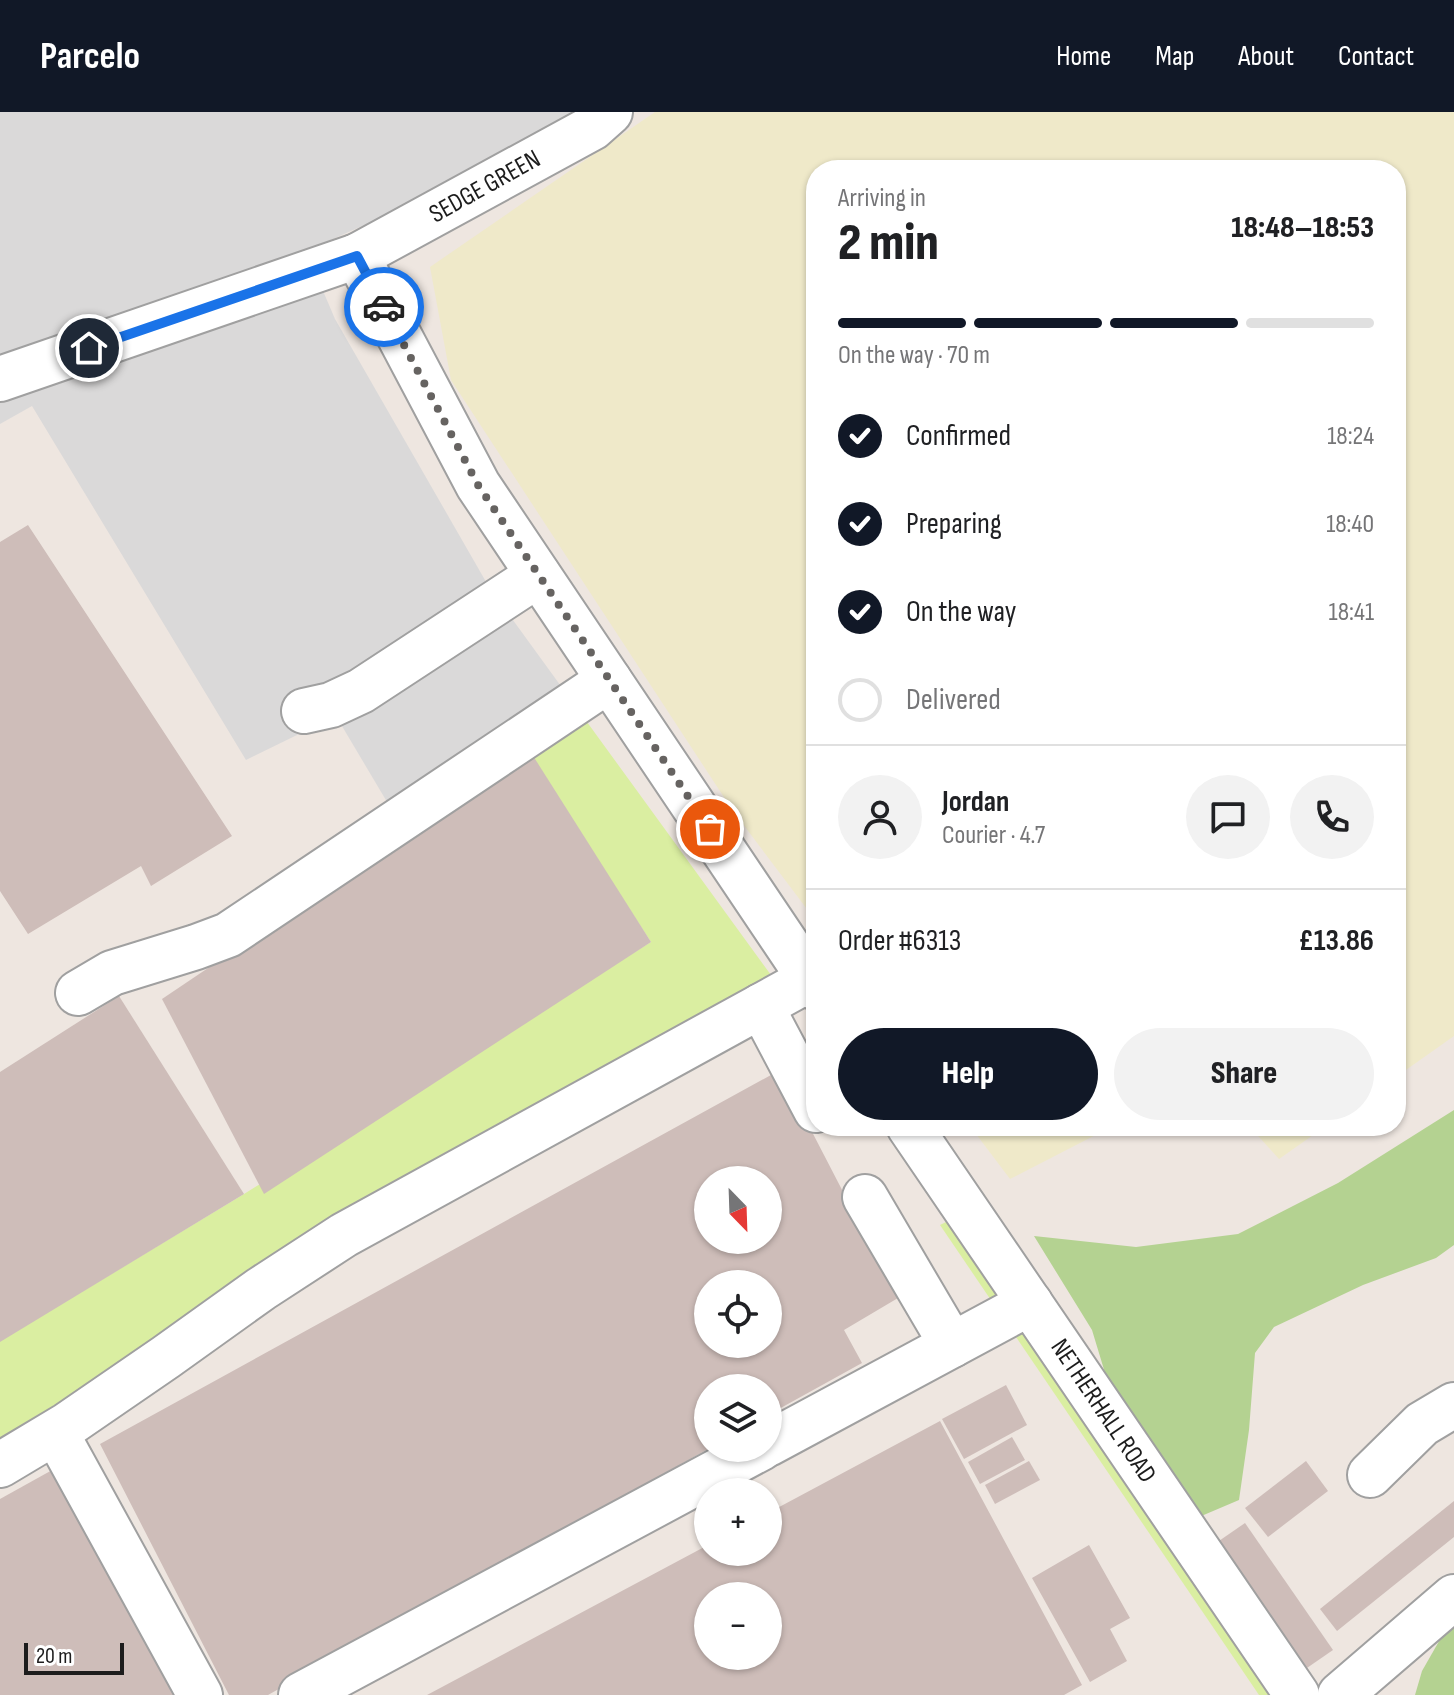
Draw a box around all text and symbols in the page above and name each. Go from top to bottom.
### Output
text: Parcelo [40,34,140,79]
text: Home [1056,40,1111,73]
text: Map [1155,40,1194,73]
text: About [1238,40,1294,73]
text: Contact [1338,40,1414,73]
street label: SEDGE GREEN [424,144,546,230]
text: Arriving in [838,183,926,214]
text: 18:48–18:53 [1231,210,1374,246]
text: 2 min [838,212,939,275]
courier [344,267,424,347]
icon: car [362,285,406,329]
pin [55,314,123,382]
icon: home [67,326,111,370]
text: On the way · 70 m [838,340,990,371]
icon: check [838,414,882,458]
text: Confirmed [906,418,1011,454]
text: 18:24 [1327,421,1374,452]
icon: check [838,502,882,546]
text: Preparing [906,506,1002,542]
text: 18:40 [1326,509,1374,540]
icon: check [838,590,882,634]
text: On the way [906,594,1016,630]
text: 18:41 [1329,597,1374,628]
text: Delivered [906,682,1001,718]
button: person [838,775,922,859]
button: chat [1186,775,1270,859]
button: phone [1290,775,1374,859]
text: Jordan [942,784,1009,820]
pin [676,795,744,863]
icon: bag [688,807,732,851]
text: Courier · 4.7 [942,820,1045,851]
text: Order #6313 [838,923,961,959]
text: £13.86 [1298,923,1374,959]
button: Help [838,1028,1098,1120]
button: Share [1114,1028,1374,1120]
north arrow [694,1166,782,1254]
map controls [694,1166,782,1670]
button: locate [694,1270,782,1358]
street label: NETHERHALL ROAD [1044,1333,1162,1489]
button: layers [694,1374,782,1462]
button: + [694,1478,782,1566]
button: − [694,1582,782,1670]
scale bar [24,1639,124,1675]
text: 20 m [36,1643,73,1670]

